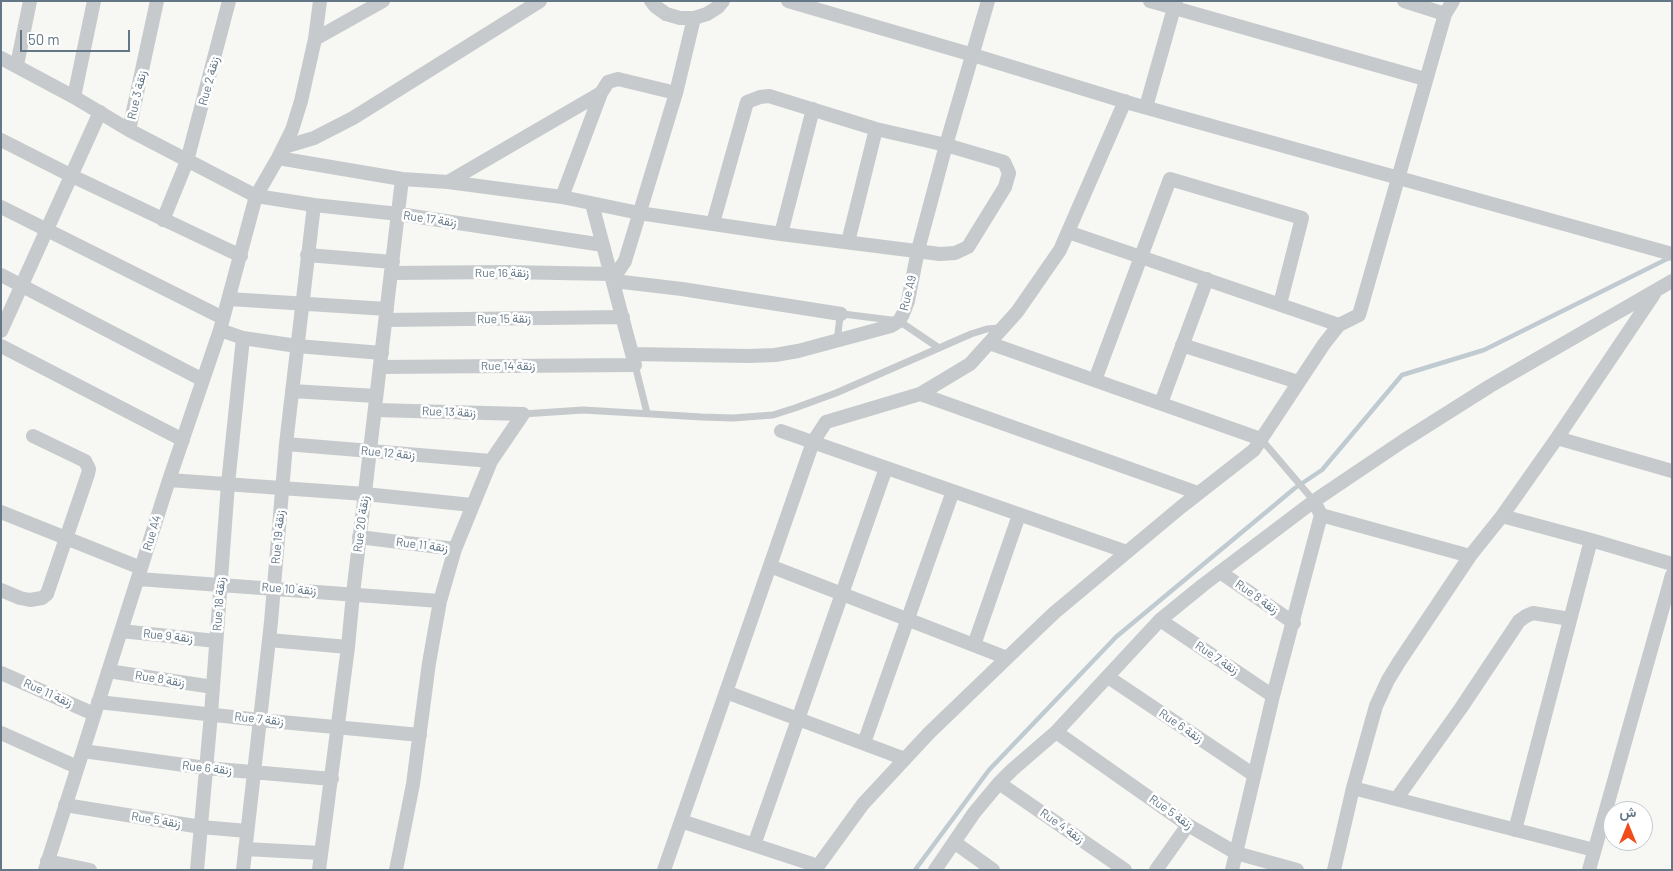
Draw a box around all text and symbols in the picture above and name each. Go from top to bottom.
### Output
scale bar [22,20,132,52]
text: 50 m [28,30,60,48]
street label: Rue 2 زنقة [196,55,222,107]
street label: Rue 3 زنقة [124,69,150,121]
street label: Rue 17 زنقة [402,208,458,230]
street label: Rue 16 زنقة [475,266,529,280]
street label: Rue A9 [897,274,919,312]
street label: Rue 15 زنقة [477,311,531,327]
street label: Rue 14 زنقة [481,359,535,373]
street label: Rue 13 زنقة [422,404,476,420]
street label: Rue 12 زنقة [360,443,416,463]
street label: Rue 20 زنقة [350,495,372,553]
street label: Rue 19 زنقة [268,509,288,565]
street label: Rue A4 [140,513,164,553]
street label: Rue 11 زنقة [395,535,449,555]
street label: Rue 18 زنقة [210,576,228,632]
street label: Rue 8 زنقة [1232,577,1282,617]
street label: Rue 10 زنقة [261,580,317,598]
street label: Rue 9 زنقة [142,626,194,646]
street label: Rue 7 زنقة [1192,638,1242,678]
street label: Rue 8 زنقة [134,668,186,690]
street label: Rue 11 زنقة [21,676,75,710]
street label: Rue 6 زنقة [1156,706,1206,746]
street label: Rue 7 زنقة [234,709,284,729]
street label: Rue 6 زنقة [181,758,233,778]
street label: Rue 5 زنقة [1146,792,1196,832]
north arrow [1603,801,1653,851]
text: ش [1620,803,1636,820]
street label: Rue 4 زنقة [1037,806,1087,846]
street label: Rue 5 زنقة [130,809,182,831]

